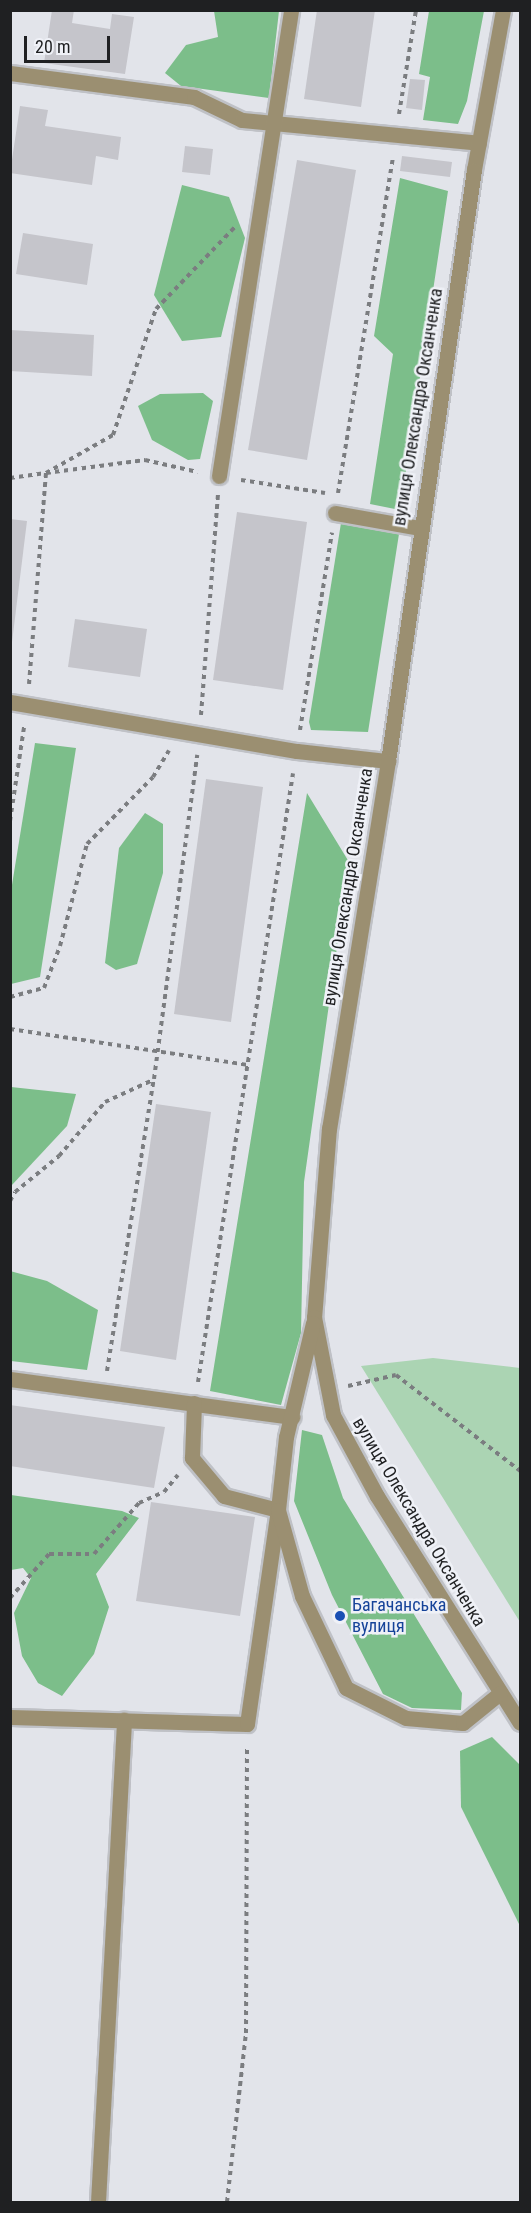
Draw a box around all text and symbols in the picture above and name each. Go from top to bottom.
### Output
scale bar [27,24,112,62]
text: 20 m [35,36,70,57]
street label: вулиця Олександра Оксанченка [389,287,447,527]
street label: вулиця Олександра Оксанченка [319,767,377,1007]
street label: вулиця Олександра Оксанченка [348,1414,490,1630]
place label: Багачанська вулиця [352,1595,446,1638]
marker: Багачанська вулиця [333,1609,347,1623]

